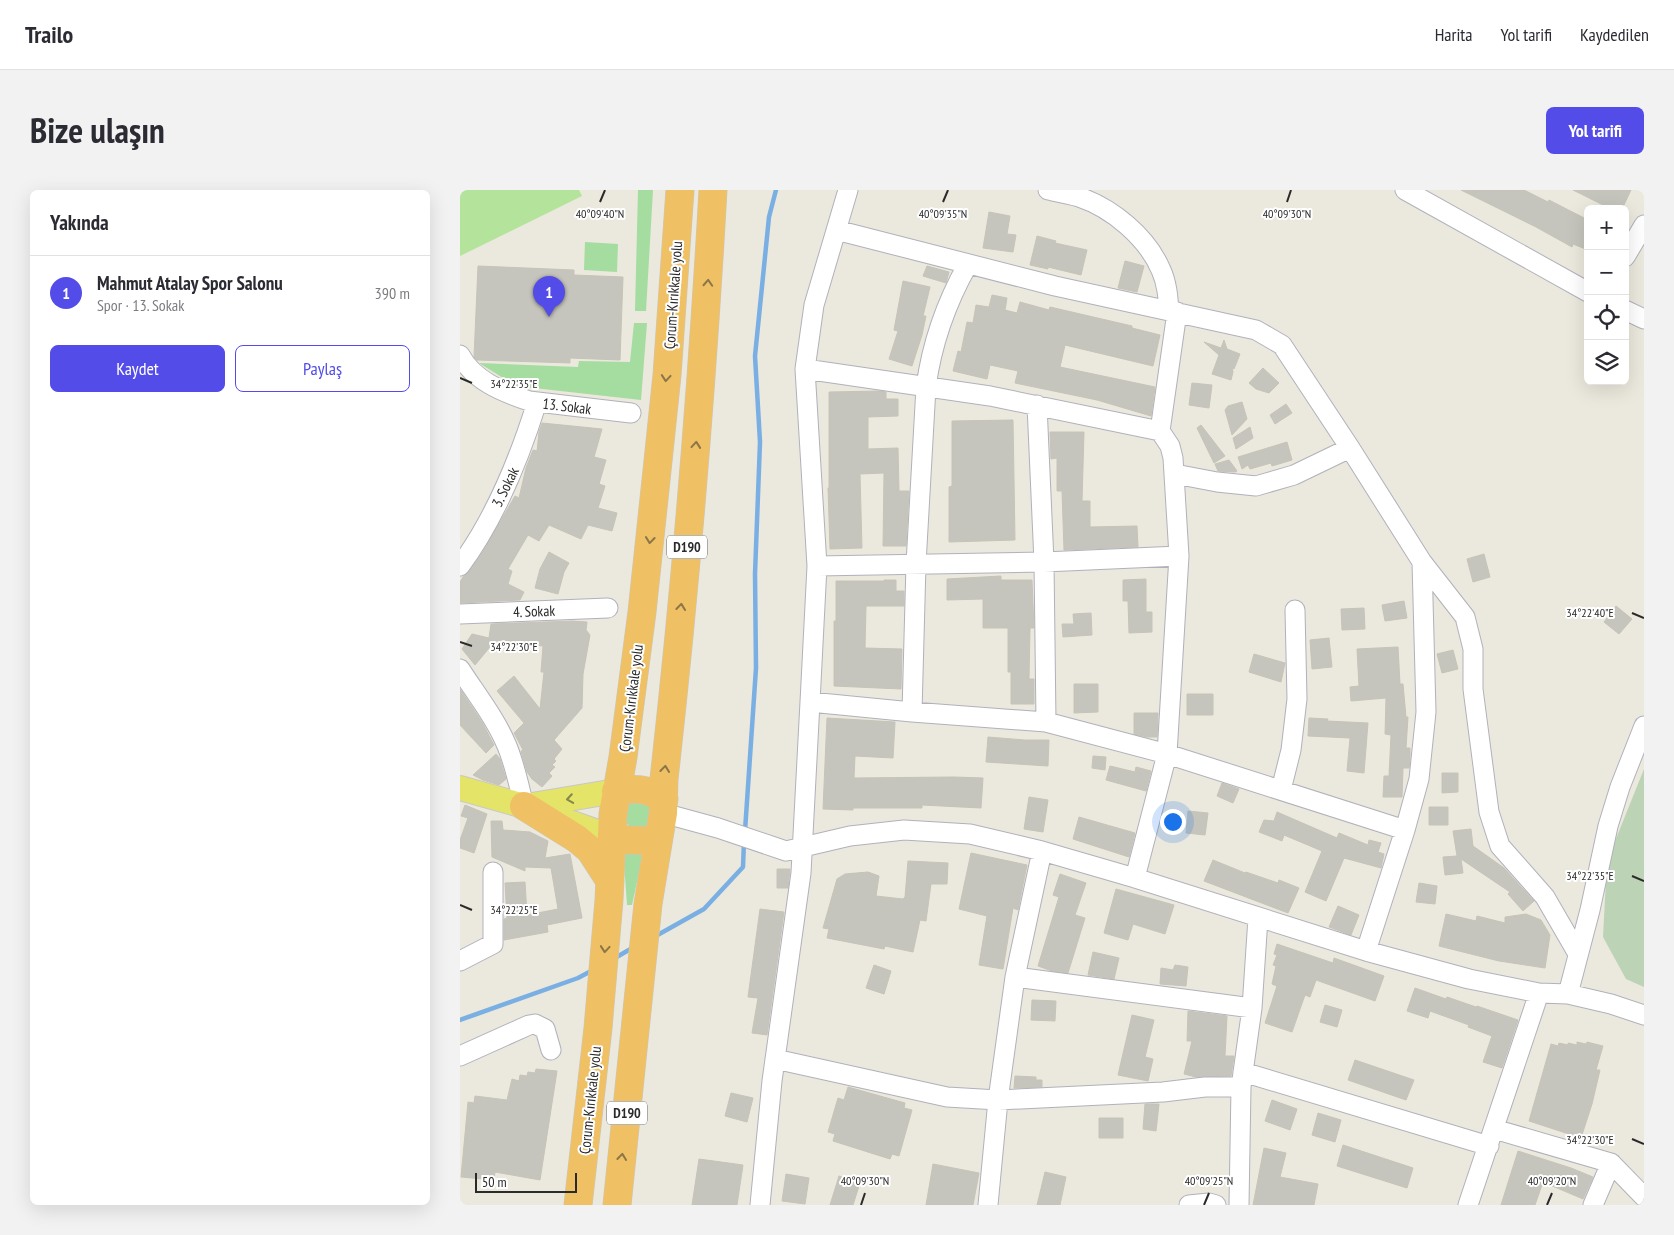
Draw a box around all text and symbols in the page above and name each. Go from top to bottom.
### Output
text: Trailo [25,19,73,50]
text: Harita [1435,23,1473,46]
text: Yol tarifi [1501,23,1552,46]
text: Kaydedilen [1580,23,1649,46]
text: Bize ulaşın [30,107,165,153]
button: Yol tarifi [1546,107,1644,154]
map controls [1584,205,1629,385]
button: + [1584,205,1629,250]
text: 40°09'40"N [576,206,624,221]
text: 40°09'35"N [919,206,967,221]
text: 40°09'30"N [1263,206,1311,221]
text: Yakında [50,209,109,236]
street label: Çorum-Kırıkkale yolu [660,240,686,350]
button: − [1584,250,1629,295]
text: Mahmut Atalay Spor Salonu [97,271,283,295]
pin: 1 [533,276,565,317]
one-way arrow [702,279,713,287]
text: 1 [62,283,70,303]
text: 390 m [375,283,410,303]
text: Spor · 13. Sokak [97,295,184,315]
button: locate [1584,295,1629,340]
button: layers [1584,340,1629,385]
button: Kaydet [50,345,225,392]
button: Paylaş [235,345,410,392]
one-way arrow [661,375,672,383]
text: 34°22'35"E [490,376,538,391]
street label: 13. Sokak [542,394,593,418]
one-way arrow [690,441,701,449]
street label: 3. Sokak [487,464,523,510]
one-way arrow [645,536,656,544]
road number: D190 [667,536,707,558]
street label: 4. Sokak [513,601,556,621]
one-way arrow [675,603,686,611]
text: 34°22'40"E [1566,605,1614,620]
text: 34°22'30"E [490,639,538,654]
street label: Çorum-Kırıkkale yolu [615,643,647,753]
one-way arrow [659,764,670,772]
one-way arrow [566,794,574,804]
your location [1160,809,1186,835]
text: 34°22'35"E [1566,868,1614,883]
text: 34°22'25"E [490,902,538,917]
one-way arrow [600,945,611,953]
street label: Çorum-Kırıkkale yolu [575,1045,605,1155]
road number: D190 [607,1101,647,1124]
text: 34°22'30"E [1566,1132,1614,1147]
one-way arrow [617,1152,628,1160]
scale bar [475,1170,578,1193]
text: 50 m [482,1173,507,1191]
text: 40°09'30"N [841,1173,889,1188]
text: 40°09'25"N [1185,1173,1233,1188]
text: 40°09'20"N [1528,1173,1576,1188]

